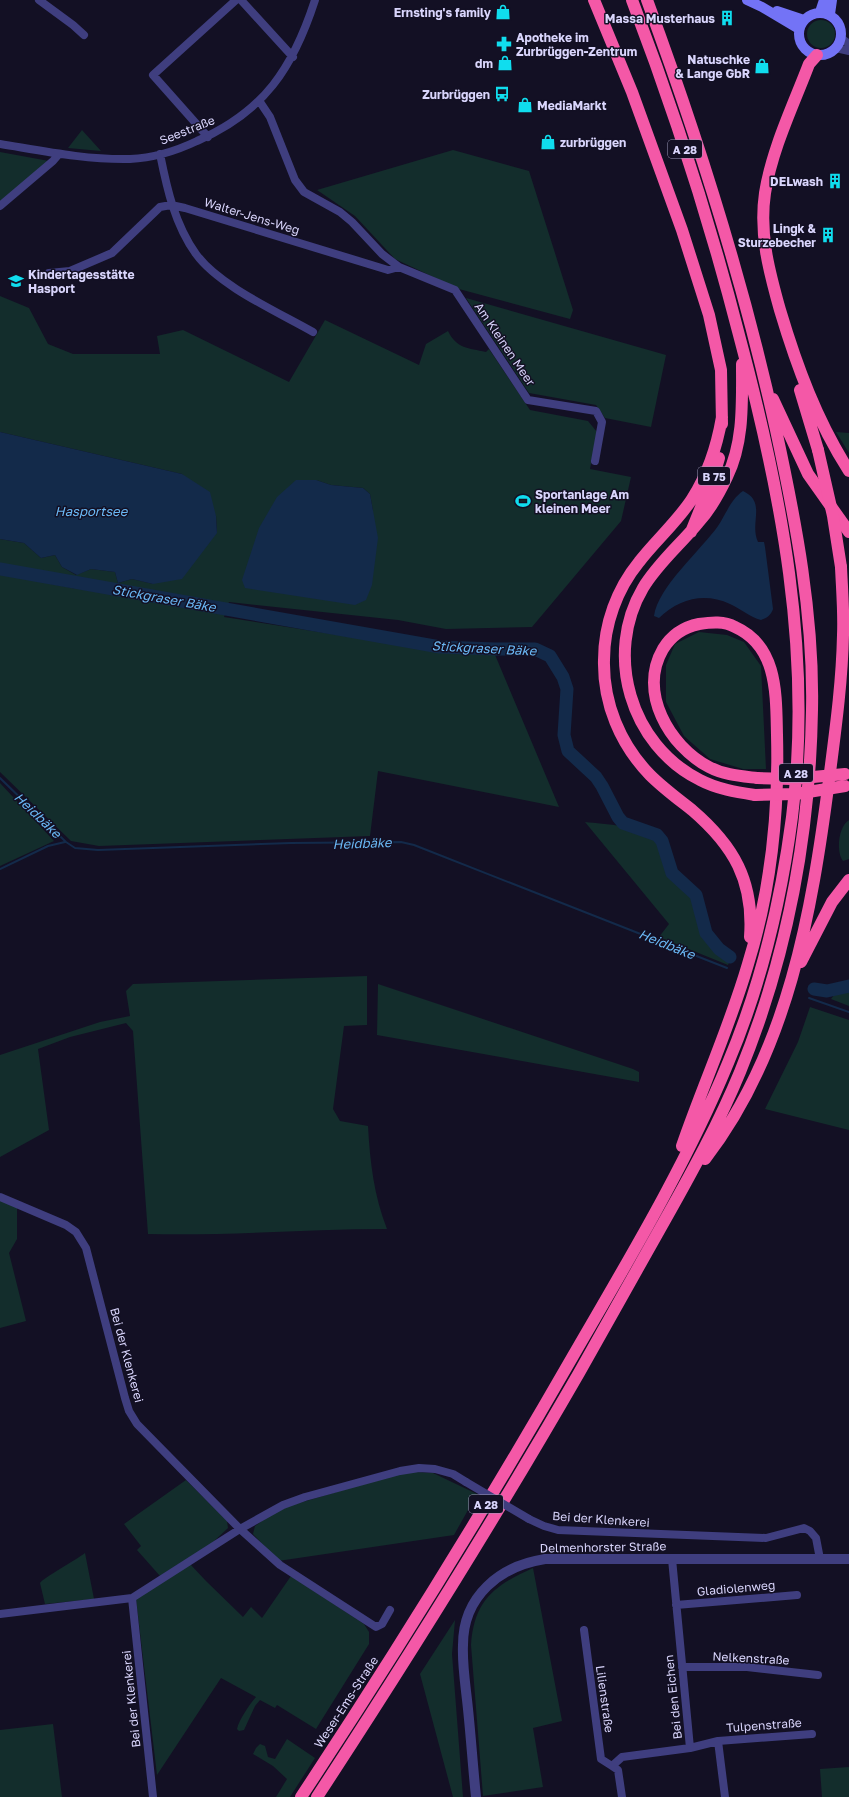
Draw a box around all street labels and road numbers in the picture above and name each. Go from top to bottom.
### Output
street label: Seestraße [157,112,217,148]
road number: A 28 [668,140,702,158]
street label: Walter-Jens-Weg [202,194,302,238]
street label: Am Kleinen Meer [472,299,539,389]
road number: B 75 [698,467,730,485]
road number: A 28 [779,764,813,782]
street label: Bei der Klenkerei [107,1306,147,1404]
road number: A 28 [469,1495,503,1513]
street label: Bei der Klenkerei [552,1508,650,1530]
street label: Delmenhorster Straße [540,1538,667,1556]
street label: Gladiolenweg [696,1577,776,1599]
street label: Nelkenstraße [712,1648,790,1668]
street label: Bei der Klenkerei [118,1650,144,1748]
street label: Weser-Ems-Straße [311,1653,381,1751]
street label: Bei den Eichen [661,1654,685,1740]
street label: Lilienstraße [593,1664,617,1734]
street label: Tulpenstraße [726,1715,802,1735]

